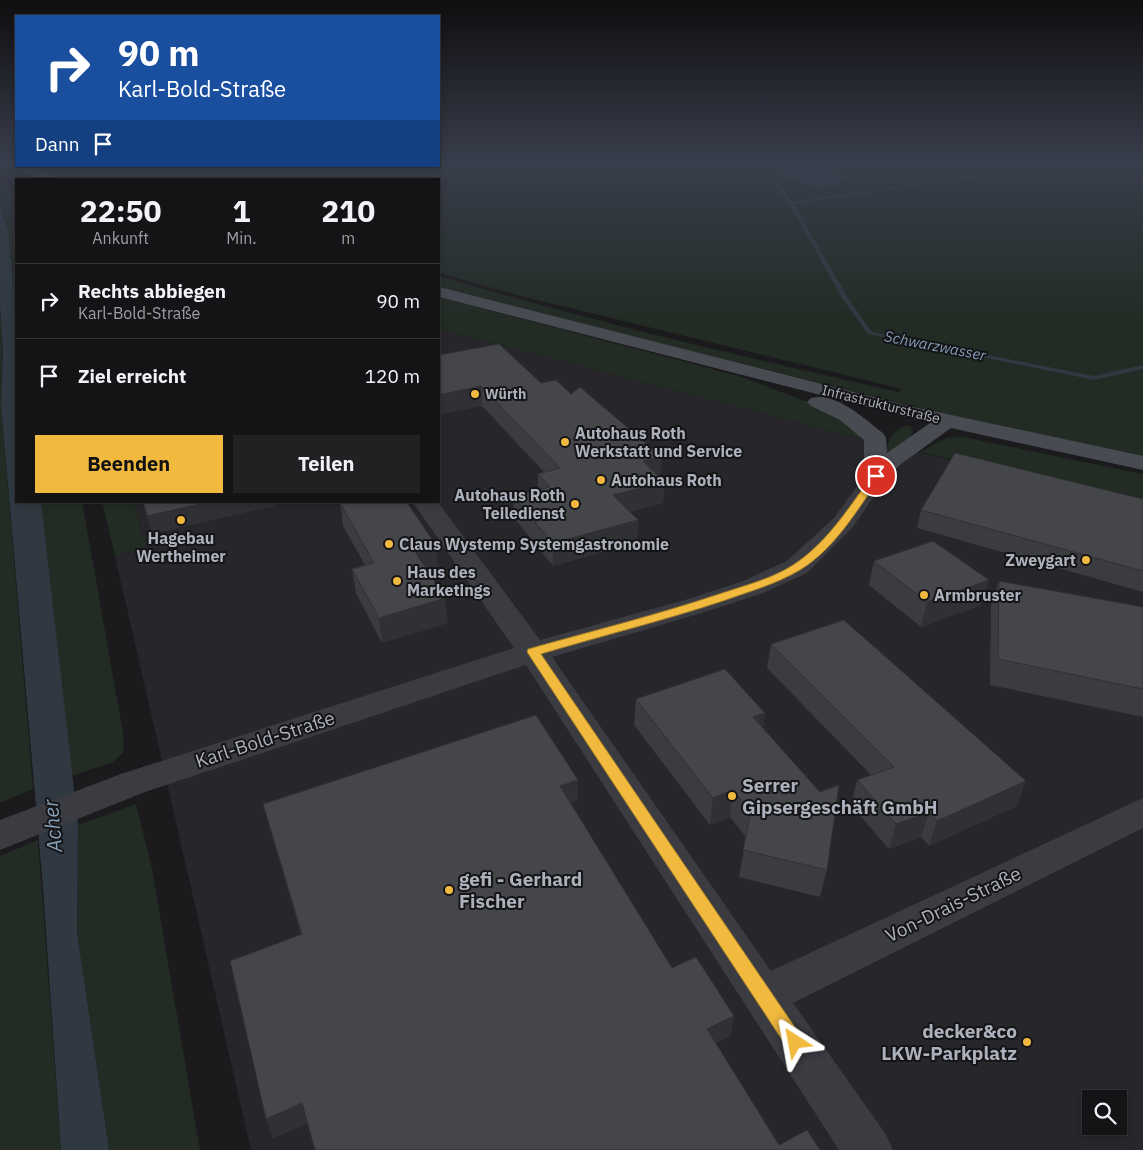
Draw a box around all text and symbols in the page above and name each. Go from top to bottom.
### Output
text: 90 m [118,30,200,76]
icon: right [35,35,100,100]
text: Karl-Bold-Straße [118,74,286,103]
icon: arrive [89,130,117,158]
text: Dann [35,132,79,156]
text: 22:50 [80,191,162,230]
text: 1 [232,191,250,230]
text: 210 [321,191,375,230]
text: Ankunft [92,228,149,248]
text: Min. [226,228,257,248]
text: m [341,228,355,248]
text: Rechts abbiegen [78,279,226,303]
icon: right [35,287,63,315]
text: 90 m [376,289,420,313]
text: Karl-Bold-Straße [78,303,200,323]
water label: Schwarzwasser [883,326,988,365]
icon: arrive [35,362,63,390]
text: Ziel erreicht [78,364,186,388]
text: 120 m [365,364,420,388]
street label: Infrastrukturstraße [820,381,942,427]
place label: Würth [485,385,526,403]
marker: Würth [469,388,481,400]
place label: Autohaus Roth Werkstatt und Service [575,423,742,461]
button: Beenden [35,435,223,493]
button: Teilen [233,435,420,493]
marker: Autohaus Roth Werkstatt und Service [559,436,571,448]
pin [855,455,897,497]
icon: arrive [862,462,890,490]
place label: Autohaus Roth [611,470,722,490]
marker: Autohaus Roth [595,474,607,486]
place label: Autohaus Roth Teiledienst [454,485,565,523]
marker: Autohaus Roth Teiledienst [569,498,581,510]
marker: Hagebau Wertheimer [175,514,187,526]
place label: Hagebau Wertheimer [136,528,226,566]
place label: Claus Wystemp Systemgastronomie [399,534,669,554]
marker: Claus Wystemp Systemgastronomie [383,538,395,550]
place label: Zweygart [1005,550,1076,570]
marker: Zweygart [1080,554,1092,566]
place label: Haus des Marketings [407,562,491,600]
marker: Haus des Marketings [391,575,403,587]
place label: Armbruster [934,585,1021,605]
marker: Armbruster [918,589,930,601]
street label: Karl-Bold-Straße [192,705,338,773]
place label: Serrer Gipsergeschäft GmbH [742,773,937,819]
marker: Serrer Gipsergeschäft GmbH [726,790,738,802]
water label: Acher [36,797,68,855]
street label: Von-Drais-Straße [881,861,1025,947]
place label: gefi - Gerhard Fischer [459,867,582,913]
marker: gefi - Gerhard Fischer [443,884,455,896]
position arrow [768,1015,820,1067]
place label: decker&co LKW-Parkplatz [881,1019,1017,1065]
marker: decker&co LKW-Parkplatz [1021,1036,1033,1048]
map controls [1082,1090,1127,1135]
button: search [1082,1090,1127,1135]

